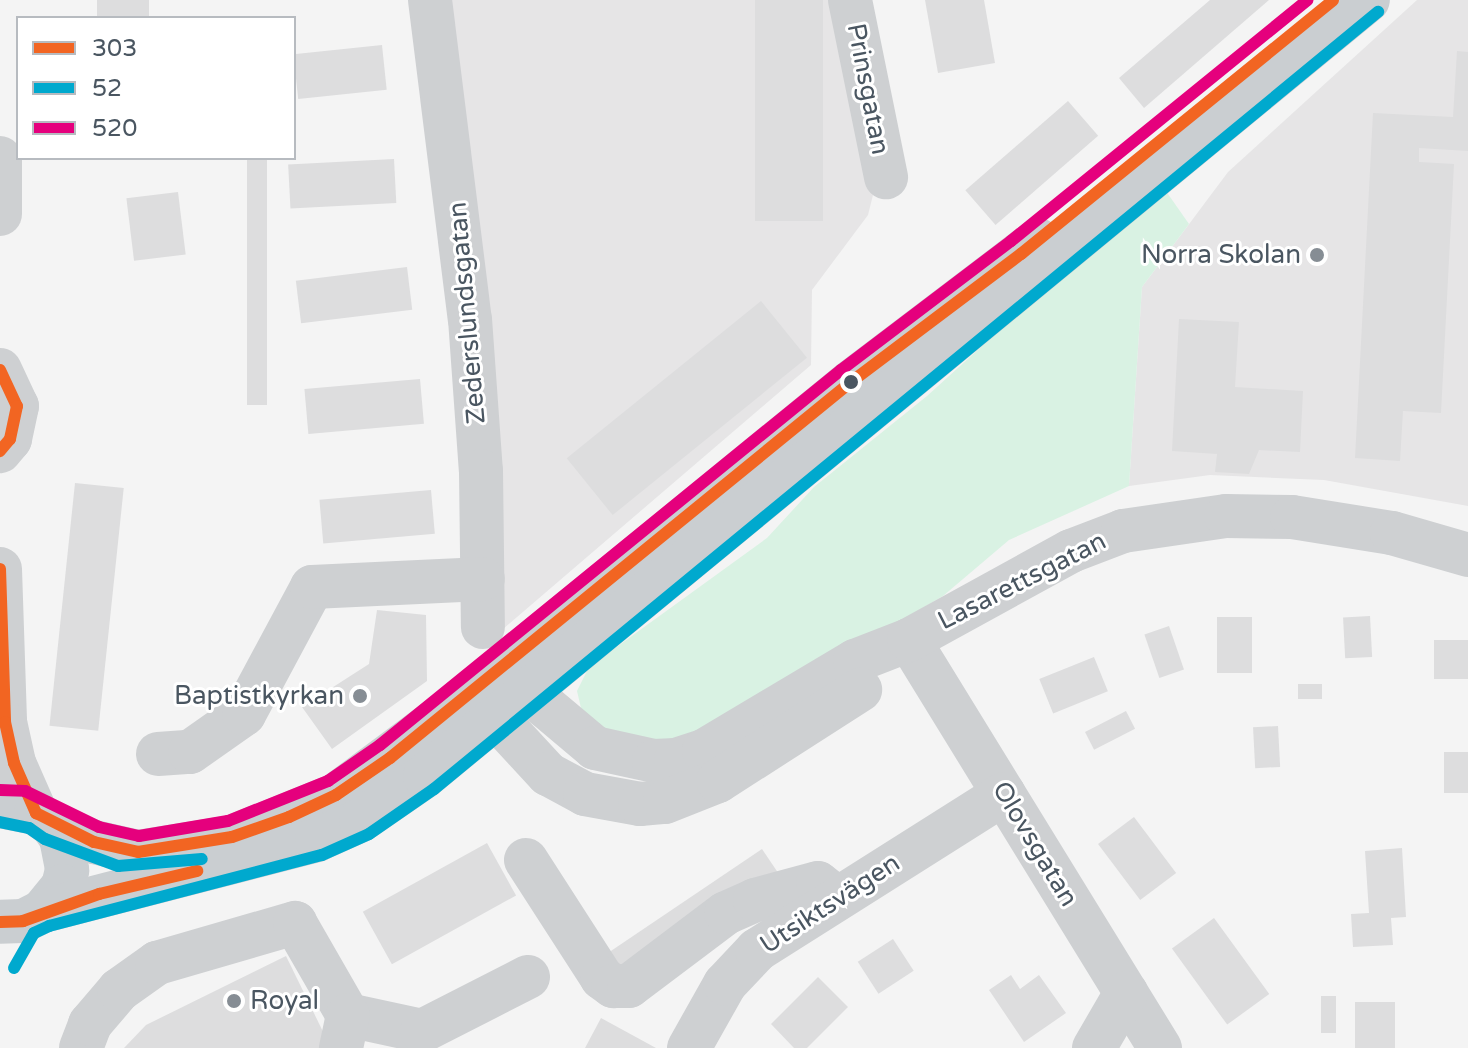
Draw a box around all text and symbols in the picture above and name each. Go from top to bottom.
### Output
legend [16,16,296,160]
street label: Prinsgatan [840,21,896,157]
text: 303 [92,34,137,63]
text: 52 [92,74,122,103]
text: 520 [92,114,137,143]
street label: Zederslundsgatan [442,201,492,425]
place label: Norra Skolan [1141,239,1301,271]
marker: Norra Skolan [1308,246,1326,264]
unlabelled marker [843,374,859,390]
street label: Lasarettsgatan [933,525,1111,637]
place label: Baptistkyrkan [174,680,344,712]
marker: Baptistkyrkan [351,687,369,705]
street label: Olovsgatan [985,776,1085,912]
street label: Utsiktsvägen [754,847,906,961]
place label: Royal [250,985,319,1017]
marker: Royal [225,992,243,1010]

